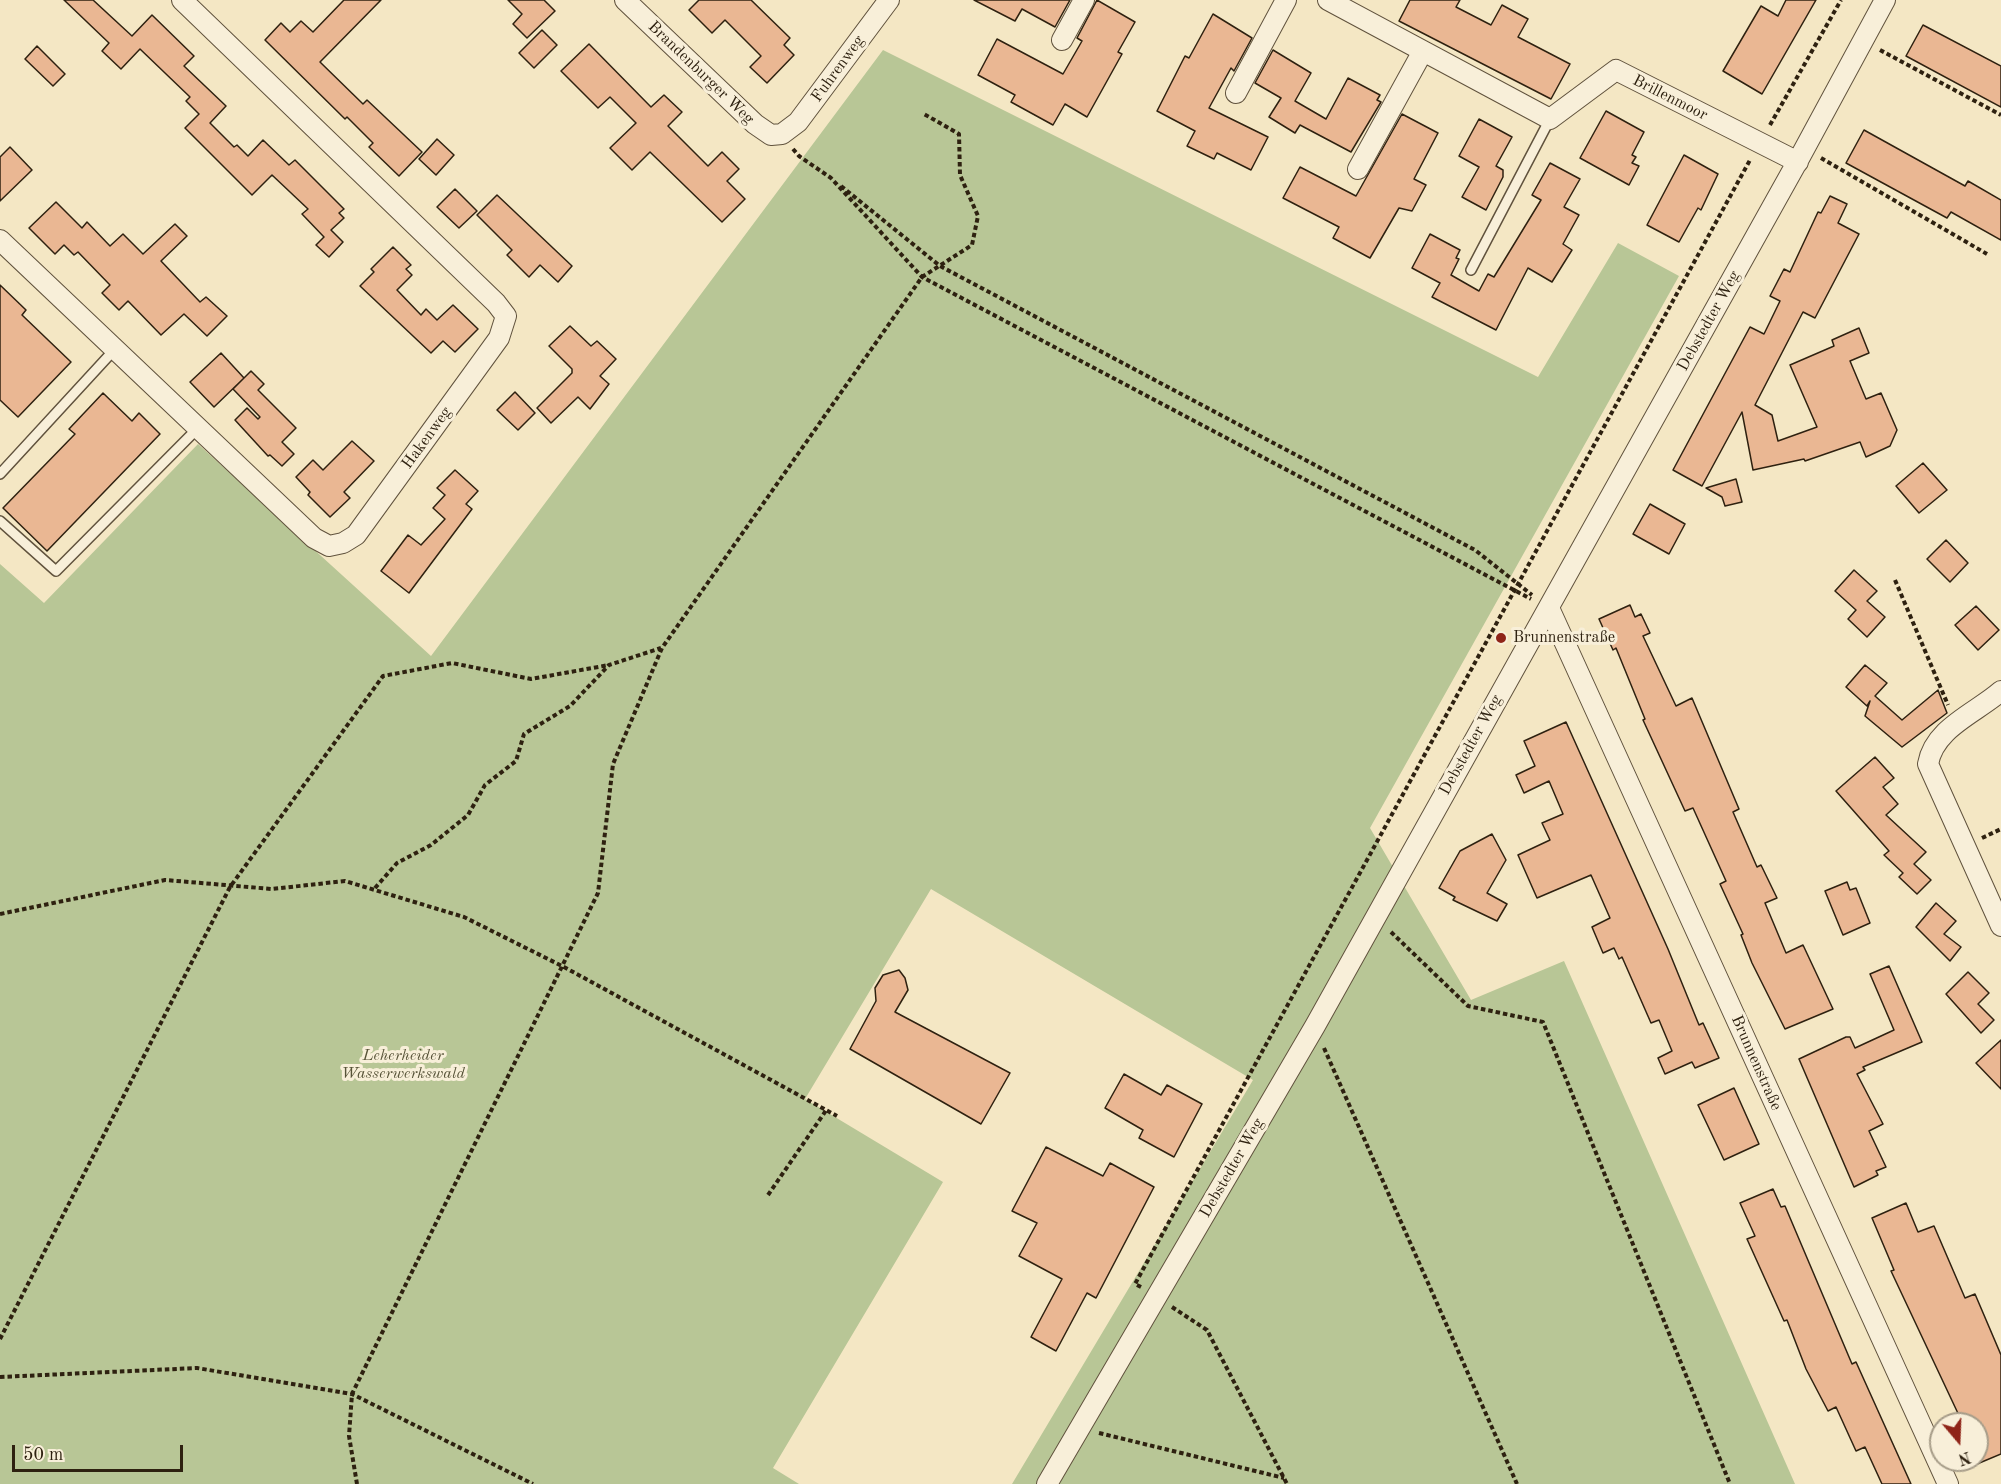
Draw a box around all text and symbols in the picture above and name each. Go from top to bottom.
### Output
street label: Brandenburger Weg [644,17,758,129]
street label: Fuhrenweg [807,32,869,106]
street label: Brillenmoor [1629,71,1711,125]
street label: Debstedter Weg [1673,267,1745,375]
street label: Hakenweg [398,403,456,473]
place label: Brunnenstraße [1513,628,1615,648]
marker: Brunnenstraße [1494,631,1508,645]
street label: Debstedter Weg [1435,691,1507,799]
street label: Brunnenstraße [1726,1012,1786,1114]
park label: Leherheider Wasserwerkswald [341,1046,465,1084]
street label: Debstedter Weg [1196,1115,1268,1221]
north arrow [1929,1412,1989,1472]
scale bar [15,1433,186,1471]
text: 50 m [23,1446,63,1464]
text: N [1956,1448,1973,1467]

